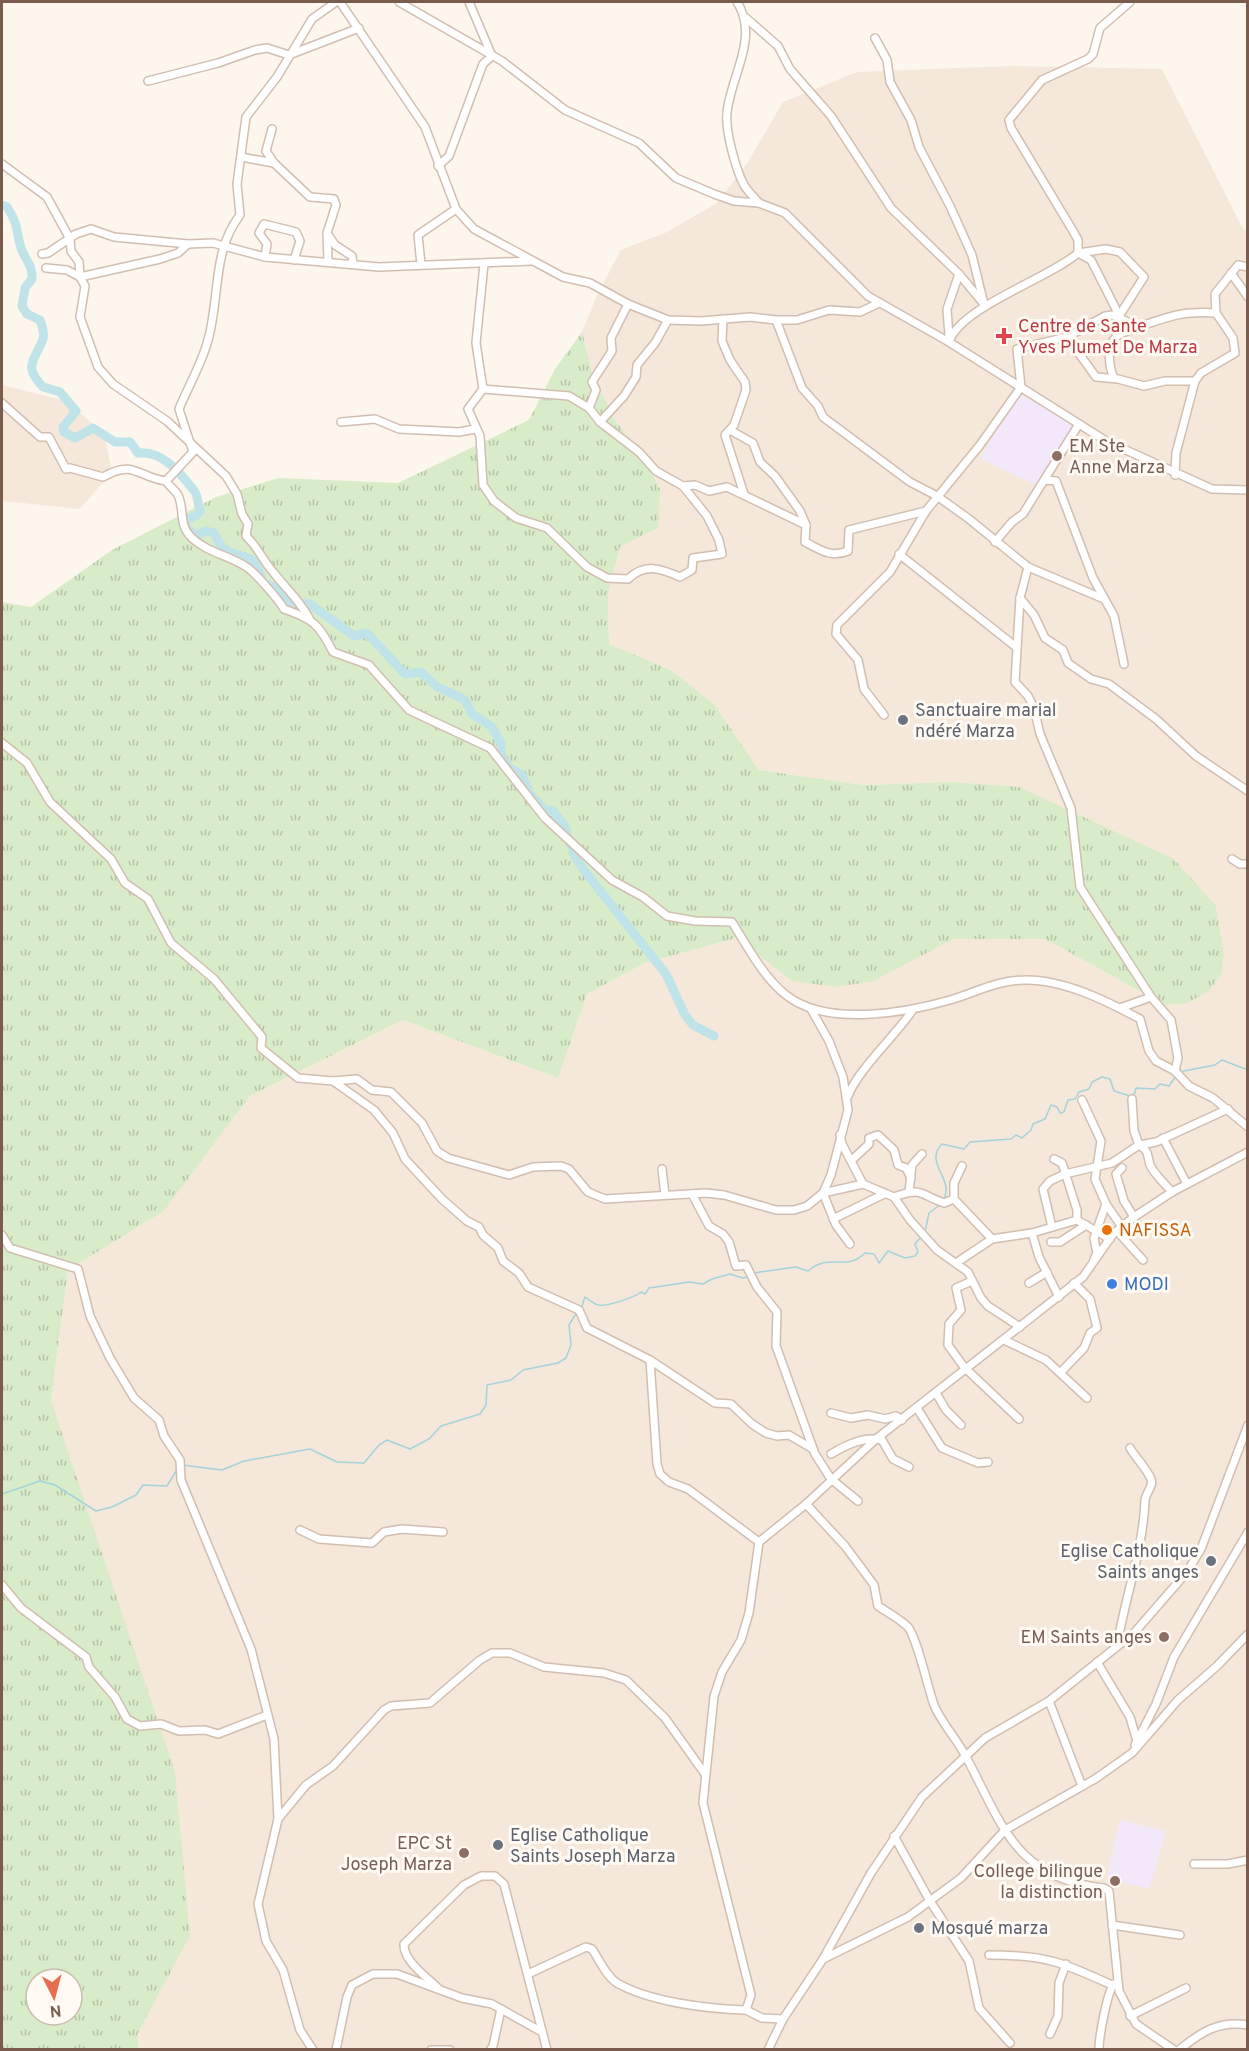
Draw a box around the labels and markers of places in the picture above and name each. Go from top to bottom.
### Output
place label: Centre de Sante Yves Plumet De Marza [1018,316,1198,360]
marker: Centre de Sante Yves Plumet De Marza [995,327,1013,345]
place label: EM Ste Anne Marza [1069,436,1165,480]
marker: EM Ste Anne Marza [1050,449,1064,463]
place label: Sanctuaire marial ndéré Marza [915,700,1057,744]
marker: Sanctuaire marial ndéré Marza [896,713,910,727]
place label: NAFISSA [1119,1220,1192,1243]
marker: NAFISSA [1100,1223,1114,1237]
place label: MODI [1124,1274,1169,1297]
marker: MODI [1105,1277,1119,1291]
place label: Eglise Catholique Saints anges [1060,1541,1199,1585]
marker: Eglise Catholique Saints anges [1204,1554,1218,1568]
place label: EM Saints anges [1021,1627,1152,1650]
marker: EM Saints anges [1157,1630,1171,1644]
place label: Eglise Catholique Saints Joseph Marza [510,1825,675,1869]
place label: EPC St Joseph Marza [341,1833,452,1877]
marker: Eglise Catholique Saints Joseph Marza [491,1838,505,1852]
marker: EPC St Joseph Marza [457,1846,471,1860]
place label: College bilingue la distinction [974,1861,1103,1905]
marker: College bilingue la distinction [1108,1874,1122,1888]
place label: Mosqué marza [931,1918,1048,1941]
marker: Mosqué marza [912,1921,926,1935]

